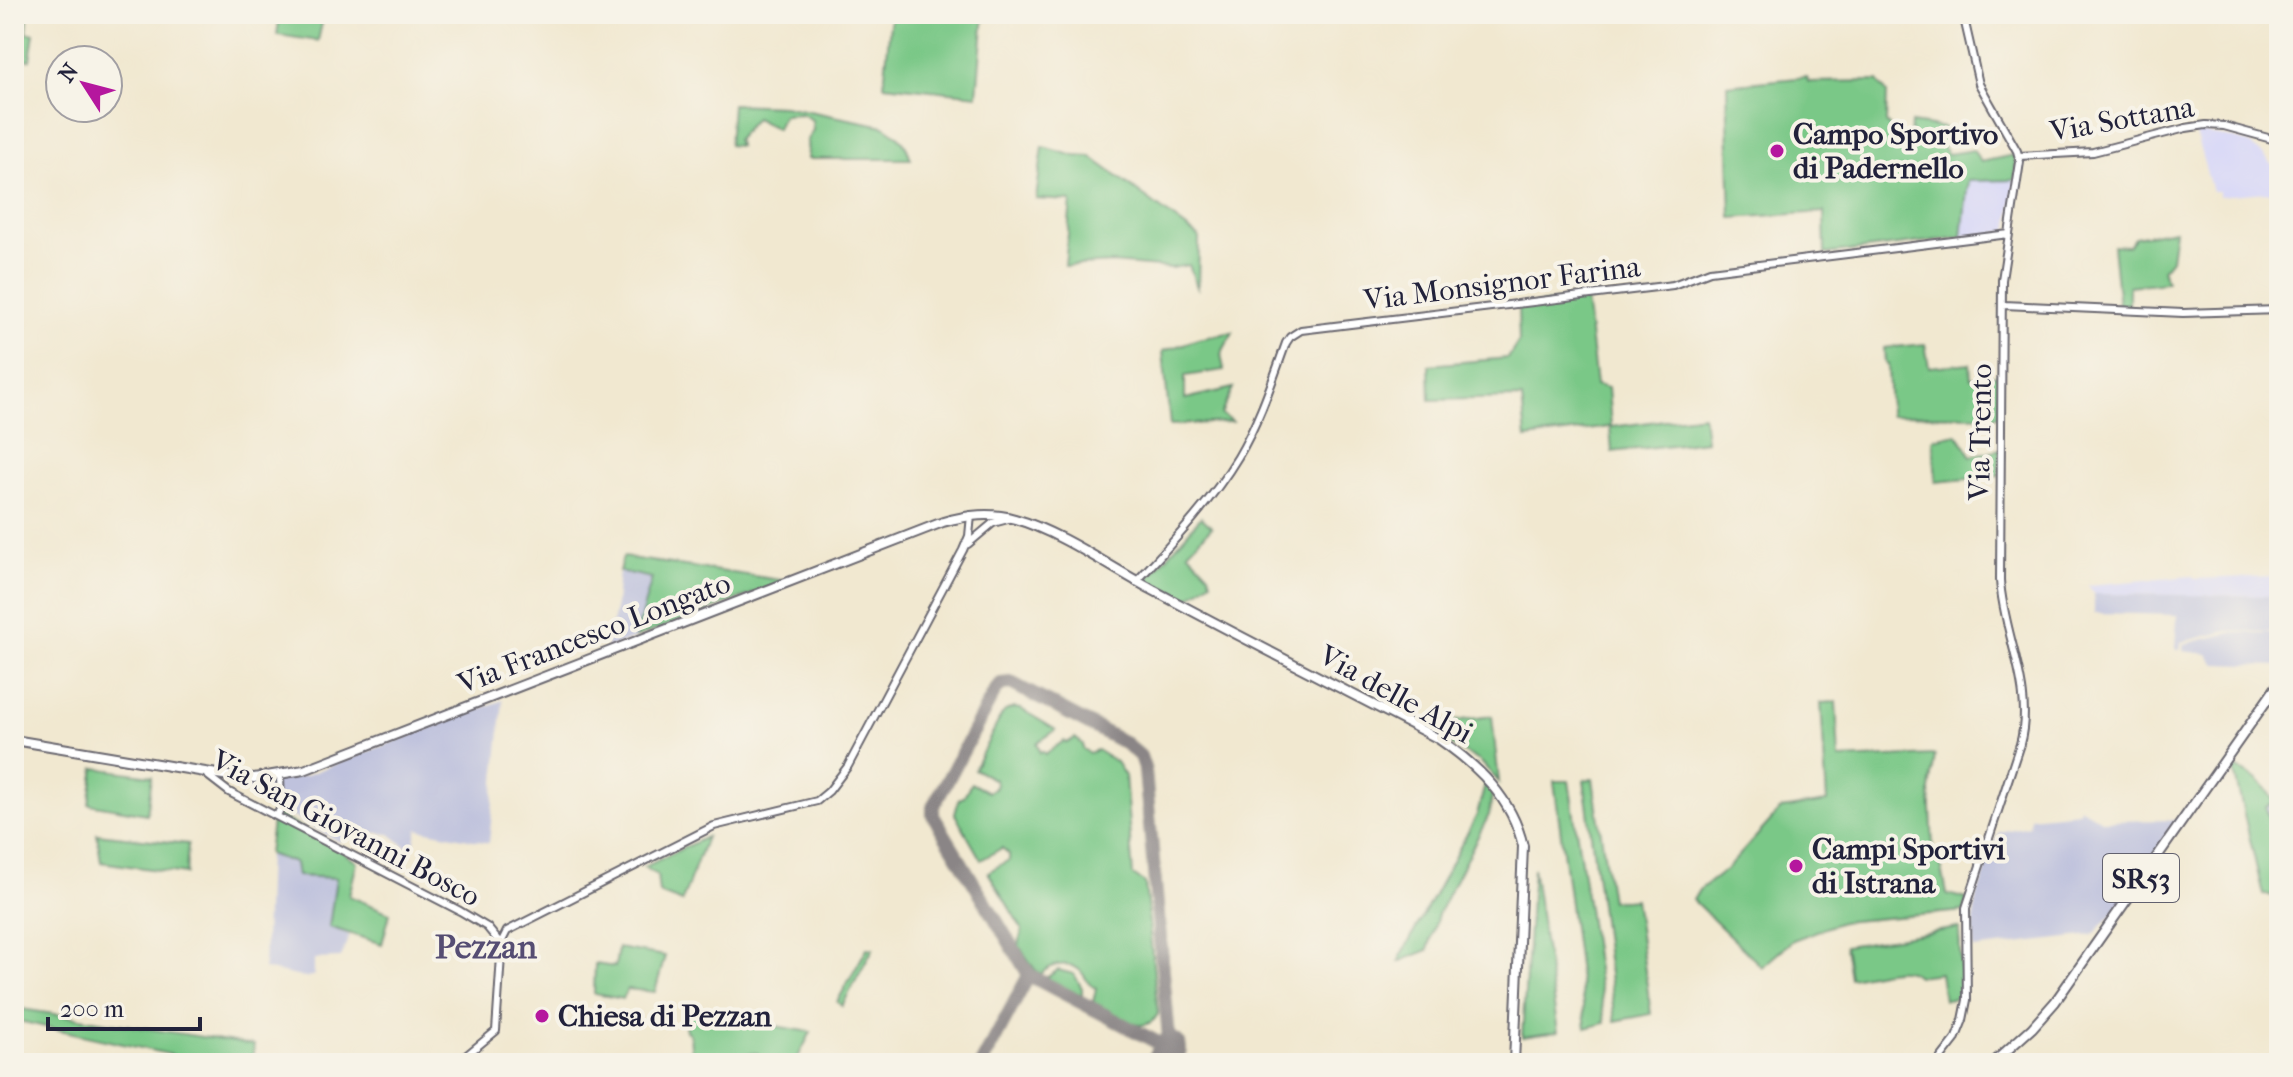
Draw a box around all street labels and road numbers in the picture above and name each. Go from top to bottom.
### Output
street label: Via Sottana [2046,89,2198,150]
street label: Via Monsignor Farina [1361,249,1643,318]
street label: Via Trento [1962,363,1999,502]
street label: Via Francesco Longato [452,565,735,702]
street label: Via delle Alpi [1312,637,1479,751]
street label: Via San Giovanni Bosco [205,742,486,914]
road number: SR53 [2103,854,2179,902]

